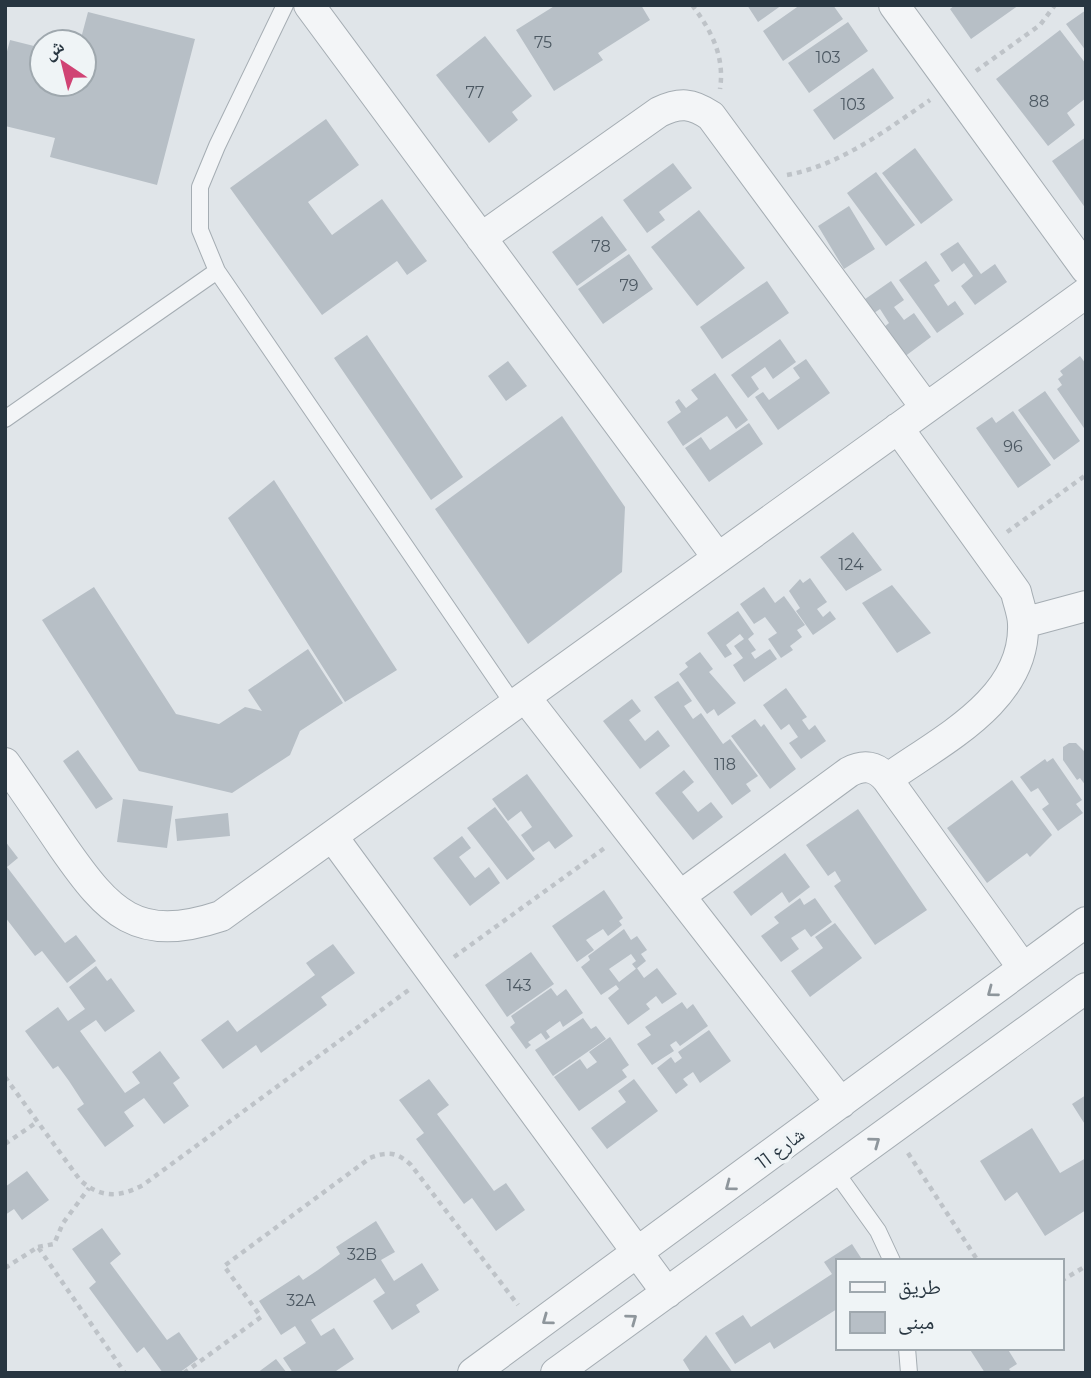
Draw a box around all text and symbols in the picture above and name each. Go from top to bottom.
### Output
north arrow [28,28,98,98]
house number: 75 [534,33,552,52]
text: ش [39,34,68,65]
house number: 103 [815,48,841,67]
house number: 77 [466,83,484,102]
house number: 88 [1029,92,1049,111]
house number: 103 [840,95,866,114]
house number: 78 [591,237,611,256]
house number: 79 [619,276,639,295]
house number: 96 [1003,437,1023,456]
house number: 124 [838,555,864,574]
house number: 118 [714,755,736,774]
house number: 143 [506,976,532,995]
one-way arrow [987,983,999,996]
street label: شارع 11 [751,1123,809,1174]
one-way arrow [867,1138,880,1150]
one-way arrow [725,1177,738,1190]
house number: 32B [347,1245,377,1264]
legend [836,1259,1063,1350]
text: طريق [898,1274,941,1300]
house number: 32A [286,1291,316,1310]
text: مبنى [898,1309,934,1335]
one-way arrow [542,1312,555,1324]
one-way arrow [624,1315,636,1327]

